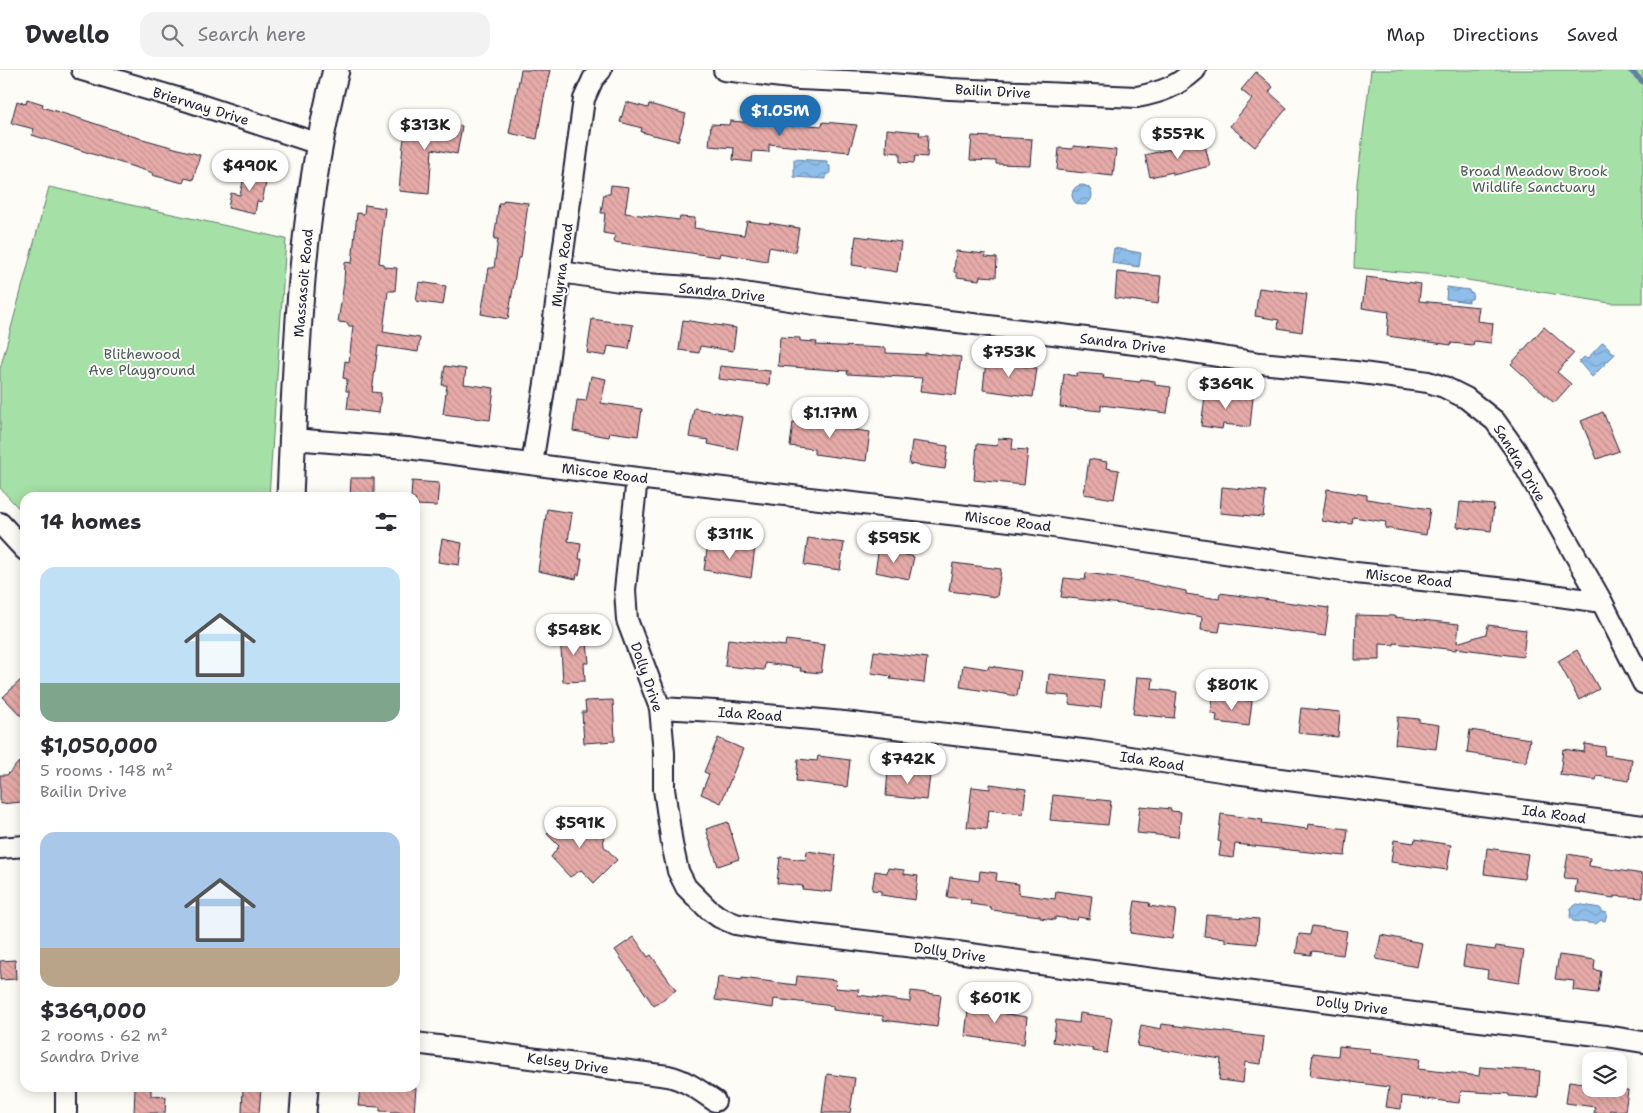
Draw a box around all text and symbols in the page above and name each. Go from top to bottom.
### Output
search box [140,12,490,57]
text: Dwello [25,19,110,51]
icon: search [158,21,186,49]
text: Search here [198,22,306,47]
text: Map [1387,23,1425,47]
text: Directions [1453,23,1539,47]
text: Saved [1567,23,1618,47]
street label: Bailin Drive [954,80,1032,102]
street label: Brierway Drive [151,83,251,129]
pin: $1.05M [739,94,821,137]
text: $1.05M [751,100,809,121]
pin: $313K [390,108,460,151]
text: $313K [400,114,450,135]
pin: $557K [1143,118,1213,160]
text: $557K [1152,123,1204,144]
pin: $490K [215,150,285,192]
text: $490K [223,155,277,176]
park label: Broad Meadow Brook Wildlife Sanctuary [1460,162,1608,196]
street label: Myrna Road [547,222,577,308]
street label: Massasoit Road [289,228,317,338]
street label: Sandra Drive [678,278,766,306]
street label: Sandra Drive [1079,329,1167,357]
pin: $753K [974,336,1044,378]
text: $753K [982,341,1036,362]
park label: Blithewood Ave Playground [89,345,196,379]
pin: $369K [1191,368,1261,410]
text: $369K [1199,373,1253,394]
pin: $1.17M [789,396,871,439]
text: $1.17M [803,402,857,423]
street label: Sandra Drive [1490,421,1550,505]
street label: Miscoe Road [561,459,649,487]
street label: Miscoe Road [964,507,1052,535]
text: 14 homes [40,508,141,536]
icon: filters [372,508,400,536]
pin: $311K [695,518,765,560]
pin: $595K [859,522,929,564]
text: $311K [707,523,753,544]
text: $595K [868,527,920,548]
street label: Miscoe Road [1365,565,1453,592]
icon: home [175,600,265,690]
pin: $548K [539,614,609,656]
text: $548K [547,619,601,640]
street label: Dolly Drive [627,640,667,714]
pin: $801K [1197,668,1267,711]
text: $801K [1206,674,1258,695]
street label: Ida Road [717,703,783,725]
text: $1,050,000 [40,732,158,760]
pin: $742K [873,742,943,785]
street label: Ida Road [1119,747,1185,775]
text: $742K [881,748,935,769]
text: 5 rooms · 148 m² [40,760,173,781]
text: Bailin Drive [40,781,127,802]
street label: Ida Road [1521,801,1587,827]
pin: $591K [545,806,615,849]
text: $591K [555,812,605,833]
icon: home [175,865,265,955]
street label: Dolly Drive [913,938,987,966]
pin: $601K [960,982,1030,1024]
text: $601K [969,987,1021,1008]
street label: Dolly Drive [1315,992,1389,1018]
text: $369,000 [40,997,146,1025]
text: 2 rooms · 62 m² [40,1025,168,1046]
text: Sandra Drive [40,1046,140,1067]
street label: Kelsey Drive [526,1048,610,1078]
map controls [1582,1052,1627,1097]
button: layers [1582,1052,1627,1097]

